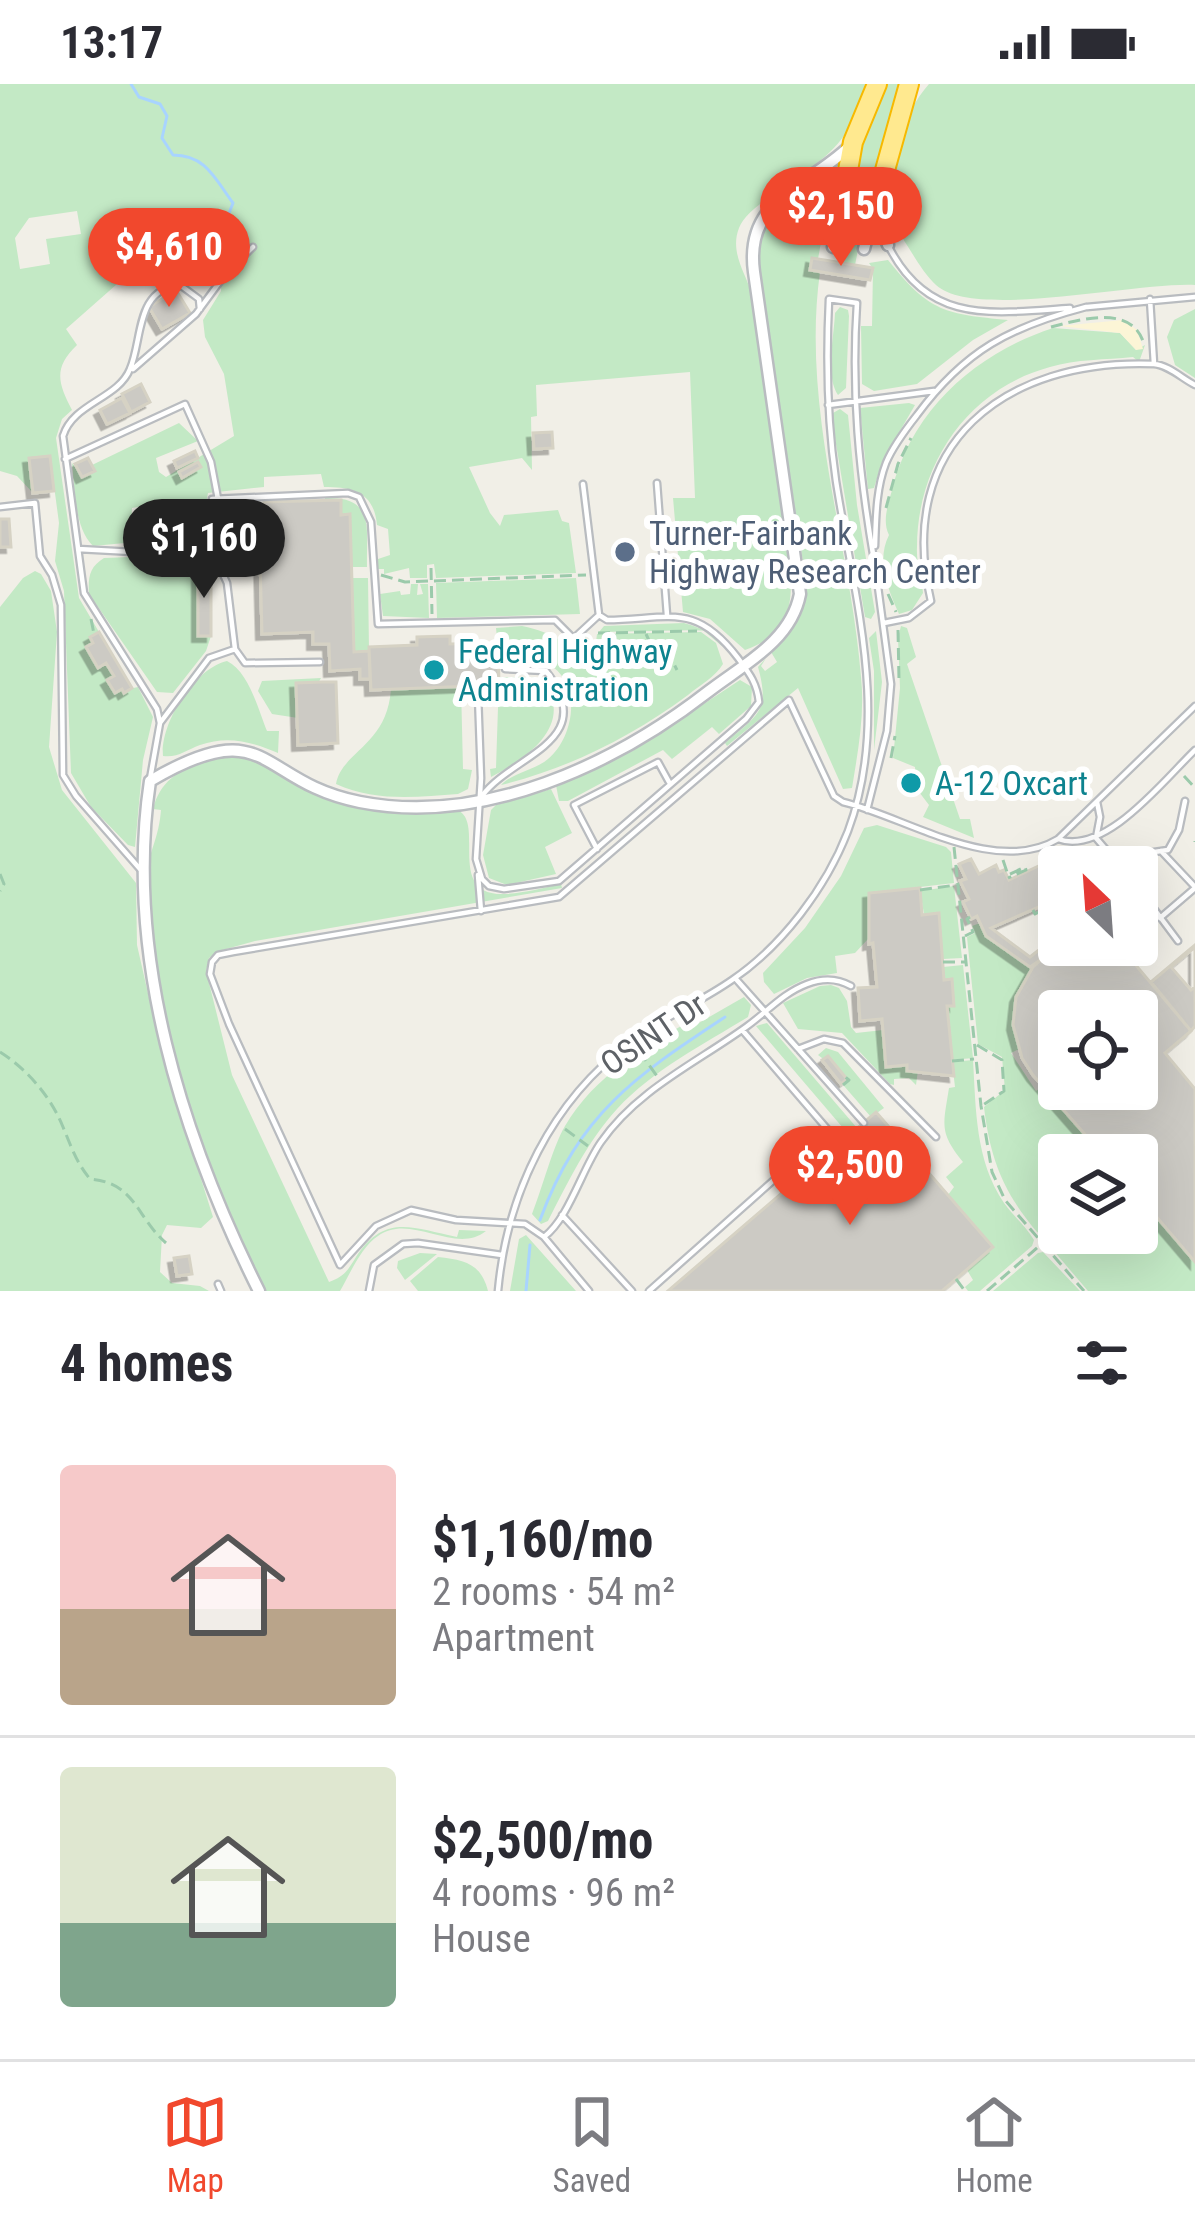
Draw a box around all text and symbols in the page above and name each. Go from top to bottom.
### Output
text: 13:17 [60,16,163,69]
pin: $2,150 [743,167,939,269]
text: $2,150 [787,183,895,229]
pin: $4,610 [71,208,267,310]
text: $4,610 [115,224,223,270]
pin: $1,160 [106,499,302,601]
place label: Turner-Fairbank Highway Research Center [649,514,981,591]
text: $1,160 [150,515,258,561]
marker: Turner-Fairbank Highway Research Center [612,539,638,565]
place label: Federal Highway Administration [458,632,672,709]
marker: Federal Highway Administration [421,657,447,683]
place label: A-12 Oxcart [935,764,1088,803]
marker: A-12 Oxcart [898,770,924,796]
north arrow [1038,846,1158,966]
map controls [1038,846,1158,1254]
street label: OSINT Dr [593,985,713,1083]
button: locate [1038,990,1158,1110]
pin: $2,500 [752,1126,948,1228]
button: layers [1038,1134,1158,1254]
text: $2,500 [796,1142,904,1188]
icon: filters [1069,1330,1135,1396]
text: 4 homes [60,1334,233,1393]
text: $1,160/mo [432,1510,653,1569]
icon: home [156,1513,300,1657]
text: 2 rooms · 54 m² [432,1569,675,1615]
text: Apartment [432,1615,595,1661]
text: $2,500/mo [432,1811,653,1870]
icon: home [156,1815,300,1959]
text: 4 rooms · 96 m² [432,1870,675,1916]
text: House [432,1916,531,1962]
tab: Map [162,2089,228,2200]
tab: Saved [553,2089,631,2200]
tab: Home [955,2089,1033,2200]

